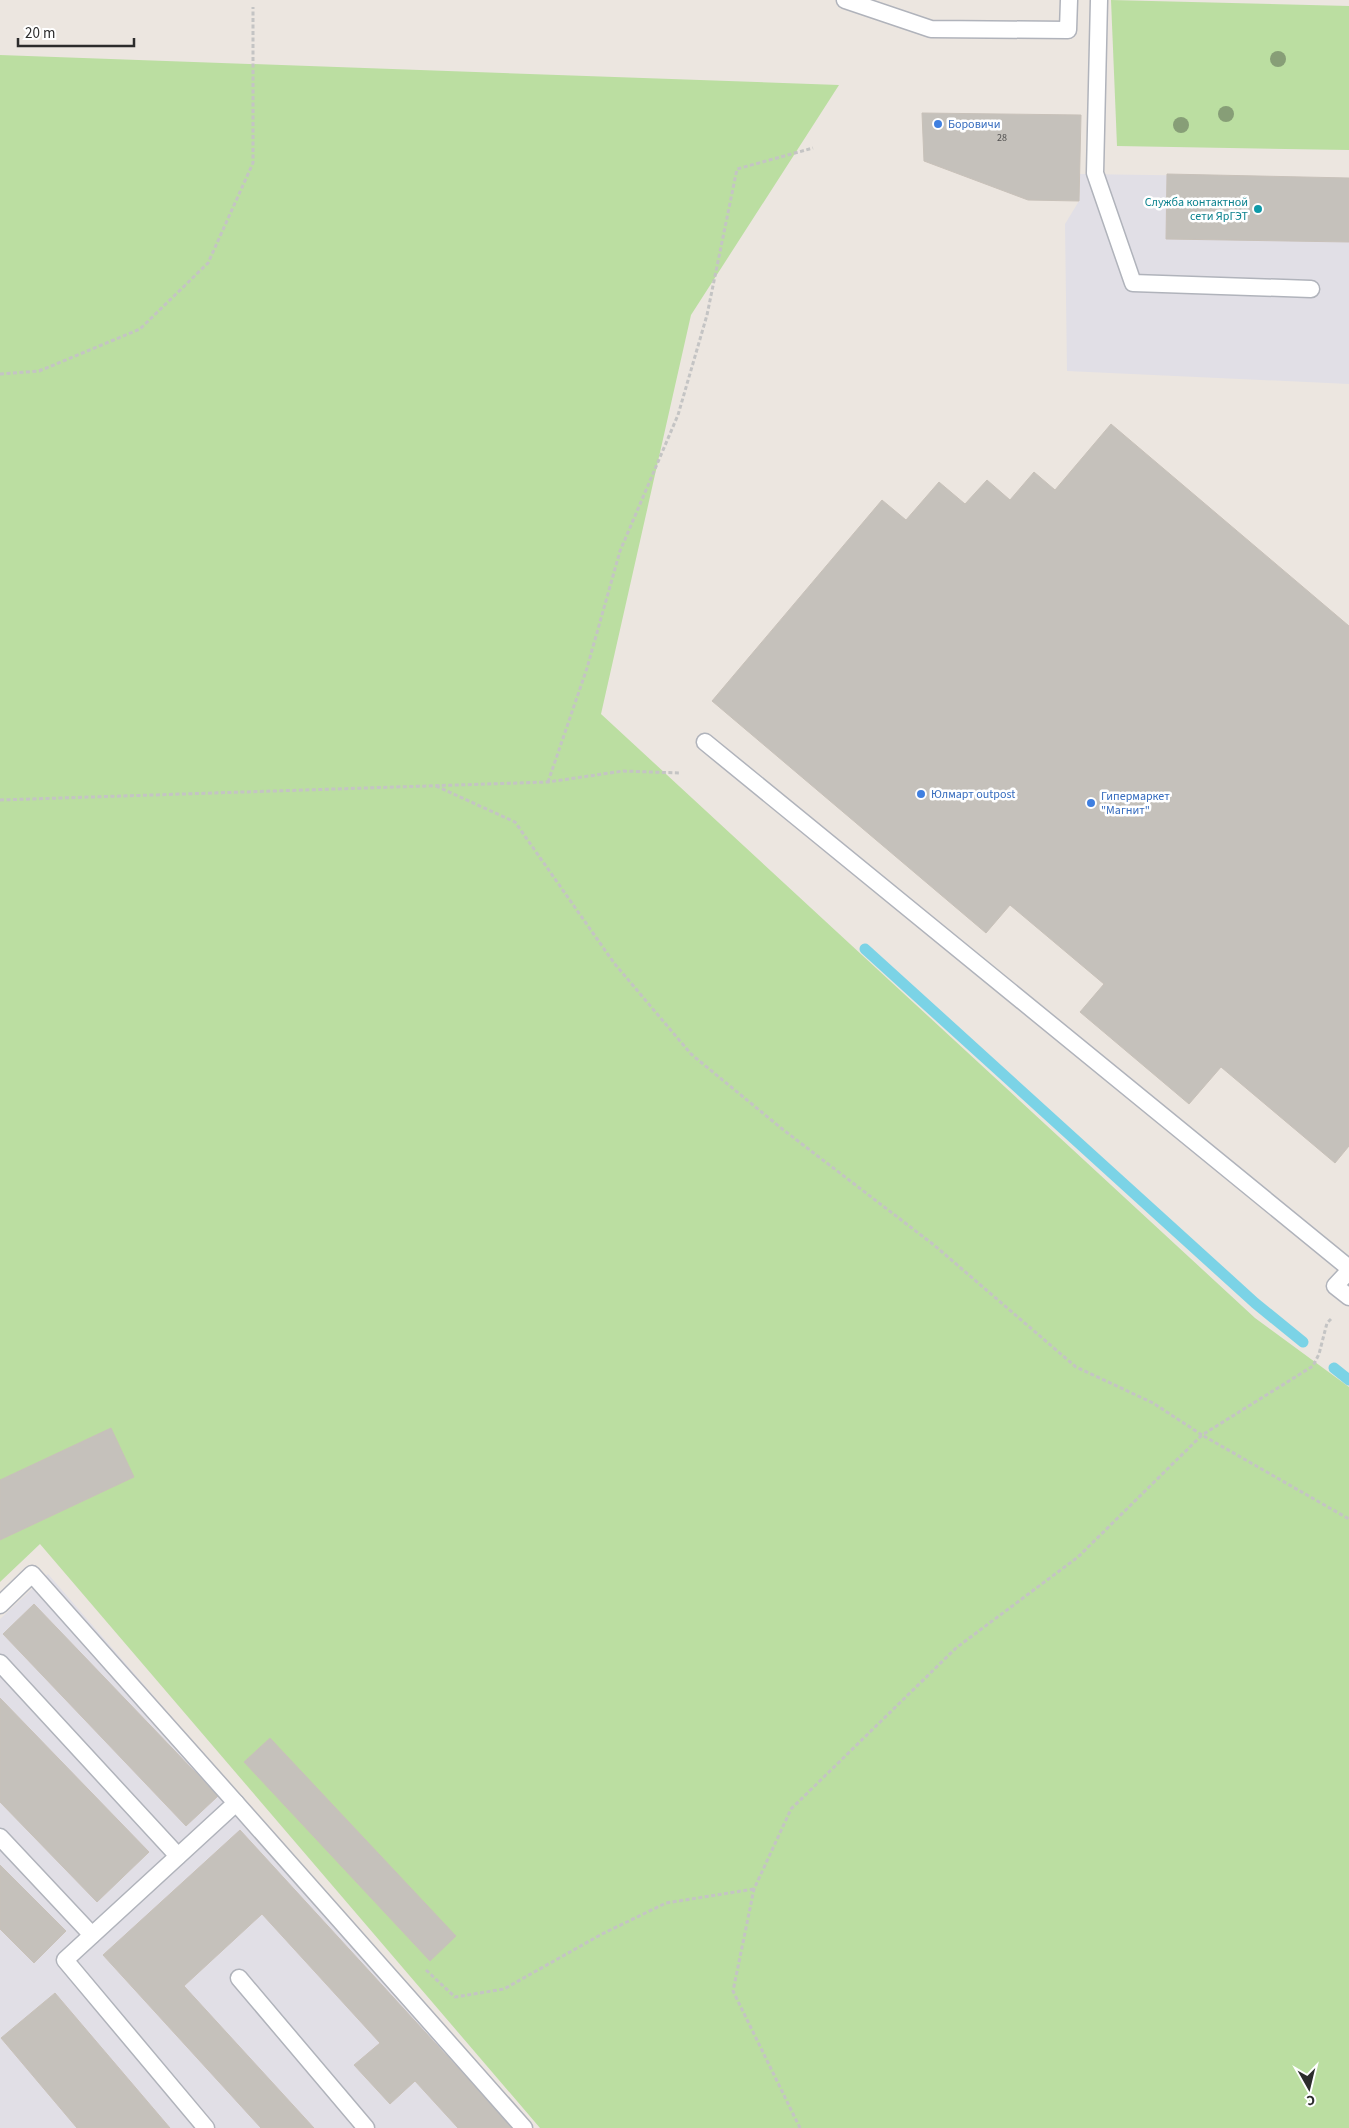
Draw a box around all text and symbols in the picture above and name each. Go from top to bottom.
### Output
scale bar [18,15,134,47]
text: 20 m [25,23,55,44]
place label: Боровичи [948,116,1000,133]
marker: Боровичи [932,118,944,130]
house number: 28 [997,131,1007,145]
place label: Служба контактной сети ЯрГЭТ [1145,194,1249,225]
marker: Служба контактной сети ЯрГЭТ [1252,203,1264,215]
place label: Юлмарт outpost [931,786,1015,803]
marker: Юлмарт outpost [915,788,927,800]
place label: Гипермаркет "Магнит" [1101,788,1170,819]
marker: Гипермаркет "Магнит" [1085,797,1097,809]
north arrow [1284,2063,1334,2113]
text: С [1305,2089,1316,2110]

